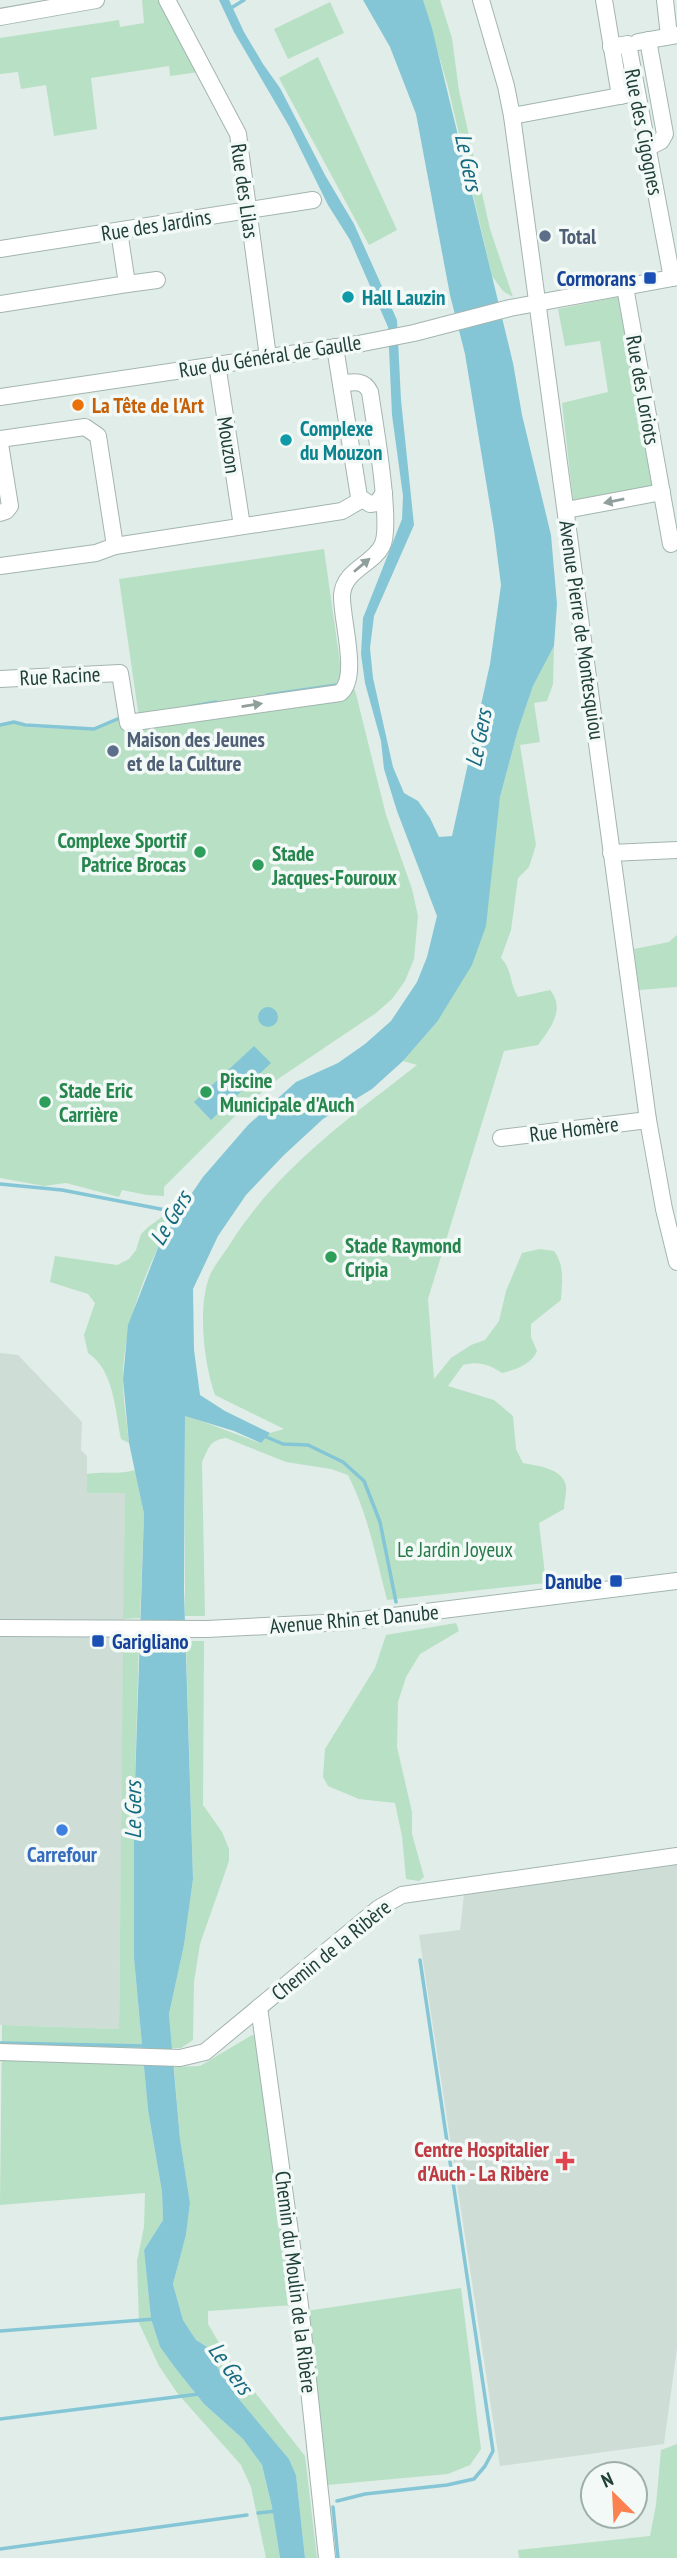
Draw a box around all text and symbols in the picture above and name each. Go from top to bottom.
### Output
street label: Rue des Cigognes [619,67,669,197]
water label: Le Gers [449,131,490,195]
street label: Rue des Lilas [225,142,265,240]
street label: Rue des Jardins [99,203,213,247]
place label: Total [559,223,597,250]
marker: Total [537,228,553,244]
place label: Cormorans [557,265,636,292]
marker: Cormorans [642,270,658,286]
place label: Hall Lauzin [362,284,445,311]
marker: Hall Lauzin [340,289,356,305]
street label: Rue du Général de Gaulle [177,328,363,384]
street label: Rue des Loriots [620,333,666,447]
place label: La Tête de l'Art [92,392,204,419]
marker: La Tête de l'Art [70,397,86,413]
street label: Mouzon [211,415,247,475]
place label: Complexe du Mouzon [300,415,382,466]
marker: Complexe du Mouzon [278,432,294,448]
one-way arrow [603,496,625,507]
street label: Avenue Pierre de Montesquiou [553,519,611,741]
one-way arrow [353,558,371,573]
street label: Rue Racine [19,660,101,692]
one-way arrow [241,699,263,710]
water label: Le Gers [458,705,498,769]
place label: Maison des Jeunes et de la Culture [127,726,265,777]
marker: Maison des Jeunes et de la Culture [105,743,121,759]
place label: Complexe Sportif Patrice Brocas [57,827,187,878]
place label: Stade Jacques-Fouroux [271,840,397,891]
marker: Complexe Sportif Patrice Brocas [192,844,208,860]
marker: Stade Jacques-Fouroux [250,857,266,873]
place label: Piscine Municipale d'Auch [220,1067,354,1118]
place label: Stade Eric Carrière [59,1077,134,1128]
marker: Piscine Municipale d'Auch [198,1084,214,1100]
marker: Stade Eric Carrière [37,1094,53,1110]
street label: Rue Homère [528,1110,620,1148]
water label: Le Gers [143,1184,198,1250]
place label: Stade Raymond Cripia [345,1232,461,1283]
marker: Stade Raymond Cripia [323,1249,339,1265]
park label: Le Jardin Joyeux [397,1536,513,1563]
place label: Danube [545,1568,602,1595]
marker: Danube [608,1573,624,1589]
street label: Avenue Rhin et Danube [268,1598,440,1640]
place label: Garigliano [112,1628,189,1655]
marker: Garigliano [90,1633,106,1649]
water label: Le Gers [118,1779,147,1839]
marker: Carrefour [54,1822,70,1838]
place label: Carrefour [27,1841,98,1868]
street label: Chemin de la Ribère [266,1893,396,2007]
place label: Centre Hospitalier d'Auch - La Ribère [414,2136,550,2187]
marker: Centre Hospitalier d'Auch - La Ribère [555,2151,575,2171]
street label: Chemin du Moulin de la Ribère [269,2169,323,2395]
water label: Le Gers [202,2336,261,2402]
north arrow [579,2460,649,2530]
text: N [598,2466,617,2493]

